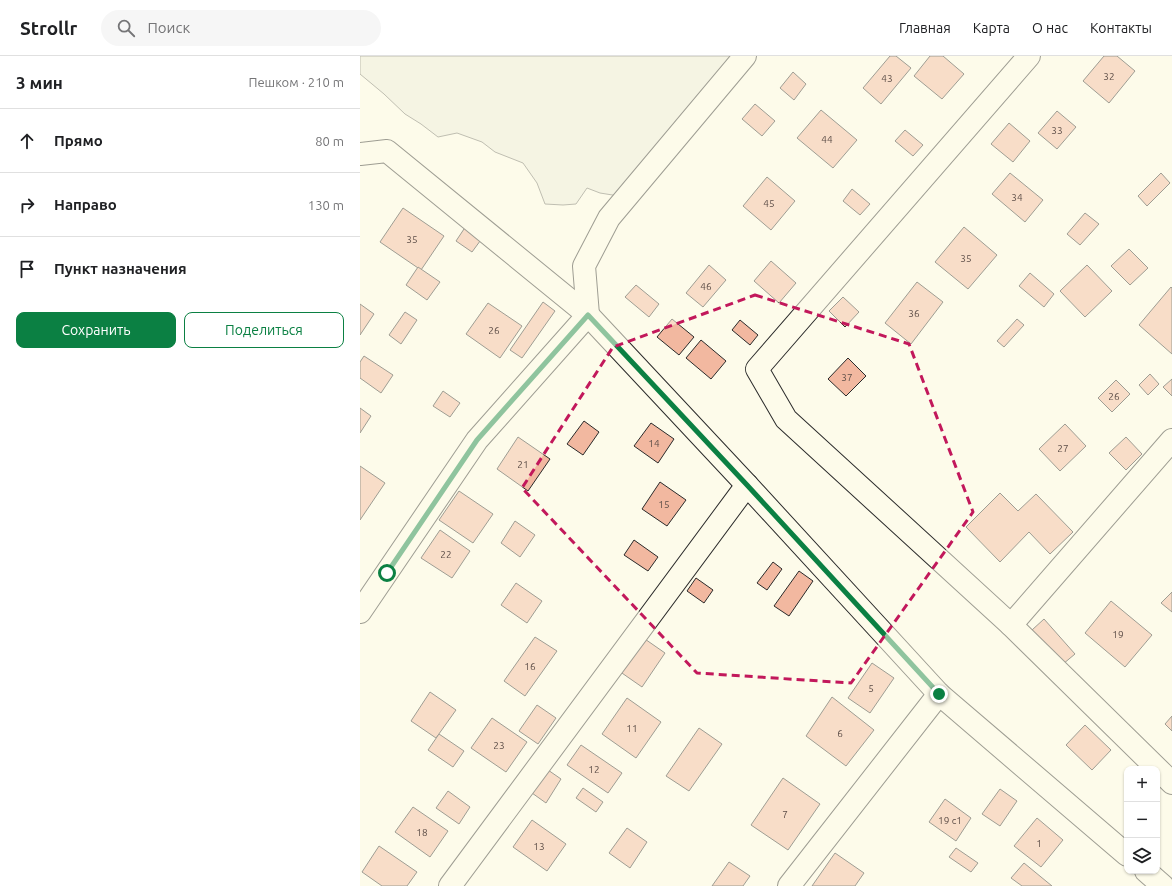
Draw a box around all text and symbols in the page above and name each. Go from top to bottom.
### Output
search box [101,10,381,46]
text: Strollr [20,17,77,39]
icon: search [115,17,137,39]
text: Поиск [147,19,190,36]
text: Главная [899,20,951,36]
text: Карта [973,20,1010,36]
text: О нас [1032,20,1068,36]
text: Контакты [1090,20,1152,36]
house number: 32 [1103,71,1115,82]
text: 3 мин [16,73,63,92]
house number: 43 [881,73,893,84]
text: Пешком · 210 m [248,75,344,89]
house number: 33 [1051,125,1063,136]
icon: ahead [16,130,38,152]
text: Прямо [54,132,103,149]
text: 80 m [315,134,344,148]
house number: 44 [821,134,833,145]
house number: 34 [1011,192,1023,203]
icon: right [16,194,38,216]
text: Направо [54,196,117,213]
text: 130 m [308,198,344,212]
house number: 45 [763,198,775,209]
house number: 35 [406,234,418,245]
house number: 35 [960,253,972,264]
icon: arrive [16,258,38,280]
text: Пункт назначения [54,260,187,277]
house number: 46 [700,281,712,292]
house number: 36 [908,308,920,319]
button: Сохранить [16,312,176,348]
button: Поделиться [184,312,344,348]
house number: 26 [488,325,500,336]
house number: 37 [841,372,853,383]
house number: 26 [1108,391,1120,402]
house number: 14 [648,438,660,449]
house number: 27 [1057,443,1069,454]
house number: 21 [517,459,529,470]
house number: 15 [658,499,670,510]
house number: 22 [440,549,452,560]
route start [378,564,396,582]
house number: 19 [1112,629,1124,640]
house number: 16 [524,661,536,672]
house number: 5 [868,683,874,694]
route end [930,685,948,703]
house number: 11 [626,723,638,734]
house number: 6 [837,728,843,739]
house number: 23 [493,740,505,751]
house number: 12 [588,764,600,775]
map controls [1124,766,1160,874]
button: + [1124,766,1160,802]
button: − [1124,802,1160,838]
house number: 7 [782,809,788,820]
house number: 19 с1 [938,815,962,826]
house number: 18 [416,827,428,838]
house number: 1 [1036,838,1042,849]
button: layers [1124,838,1160,874]
house number: 13 [533,841,545,852]

